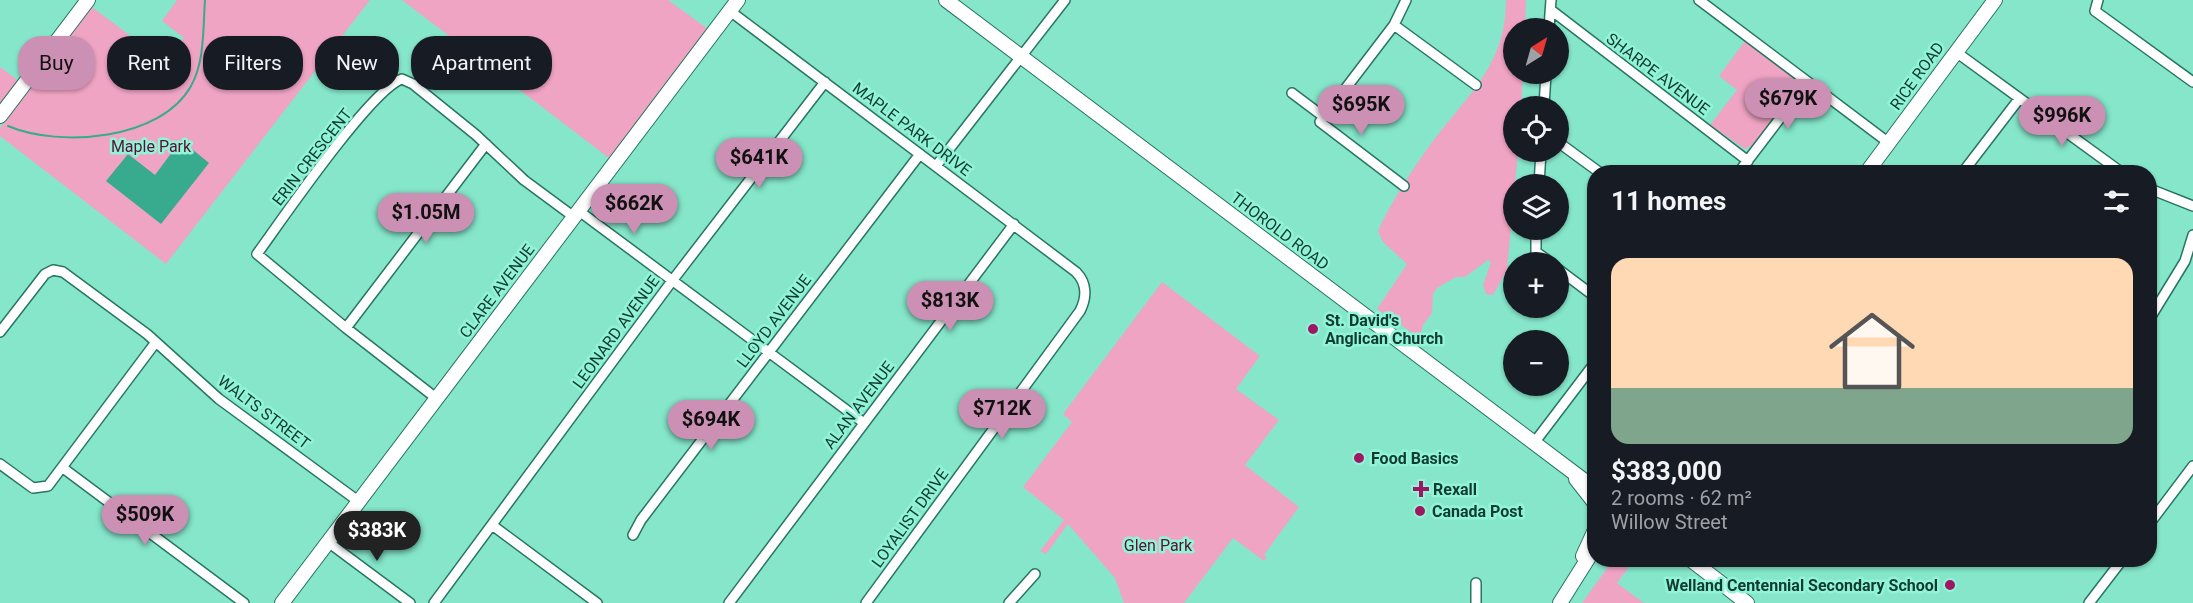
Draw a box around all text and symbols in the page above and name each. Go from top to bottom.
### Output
north arrow [1503,18,1569,84]
map controls [1503,18,1569,396]
street label: SHARPE AVENUE [1603,29,1713,119]
chip: Buy [18,36,95,90]
chip: Rent [107,36,191,90]
chip: Filters [203,36,303,90]
chip: New [315,36,399,90]
chip: Apartment [411,36,552,90]
street label: RICE ROAD [1886,38,1948,114]
street label: MAPLE PARK DRIVE [849,78,975,180]
pin: $679K [1746,79,1830,130]
pin: $695K [1319,85,1403,136]
text: $679K [1759,86,1817,110]
text: $695K [1332,92,1390,116]
button: locate [1503,96,1569,162]
pin: $996K [2020,96,2104,147]
text: $996K [2033,103,2091,127]
street label: ERIN CRESCENT [268,104,356,209]
park label: Maple Park [111,137,192,156]
pin: $641K [717,138,801,189]
text: $641K [730,145,788,169]
button: layers [1503,174,1569,240]
pin: $662K [592,184,676,235]
icon: filters [2100,185,2133,218]
text: 11 homes [1611,186,1726,216]
street label: THOROLD ROAD [1227,188,1333,274]
text: $662K [605,191,663,215]
pin: $1.05M [377,193,475,244]
text: $1.05M [391,200,461,224]
street label: CLARE AVENUE [456,240,538,342]
button: + [1503,252,1569,318]
street label: LLOYD AVENUE [733,271,815,371]
street label: LEONARD AVENUE [569,272,663,392]
pin: $813K [908,281,992,332]
text: $813K [921,288,979,312]
icon: home [1818,297,1926,405]
place label: St. David's Anglican Church [1325,311,1443,348]
marker: St. David's Anglican Church [1306,322,1320,336]
button: − [1503,330,1569,396]
street label: ALAN AVENUE [820,357,898,453]
street label: WALTS STREET [214,371,314,453]
pin: $712K [960,389,1044,440]
text: $712K [973,396,1031,420]
pin: $694K [669,400,753,451]
text: $694K [682,407,740,431]
place label: Food Basics [1371,449,1458,468]
marker: Food Basics [1352,451,1366,465]
text: $383,000 [1611,456,1722,486]
street label: LOYALIST DRIVE [868,465,952,571]
place label: Rexall [1433,480,1477,499]
marker: Rexall [1414,482,1428,496]
text: 2 rooms · 62 m² [1611,486,1752,510]
pin: $509K [103,495,187,546]
text: $509K [116,502,174,526]
place label: Canada Post [1432,502,1524,521]
marker: Canada Post [1413,504,1427,518]
text: Willow Street [1611,510,1728,534]
pin: $383K [335,511,419,562]
text: $383K [348,518,406,542]
park label: Glen Park [1124,536,1193,555]
place label: Welland Centennial Secondary School [1666,576,1938,595]
marker: Welland Centennial Secondary School [1943,578,1957,592]

